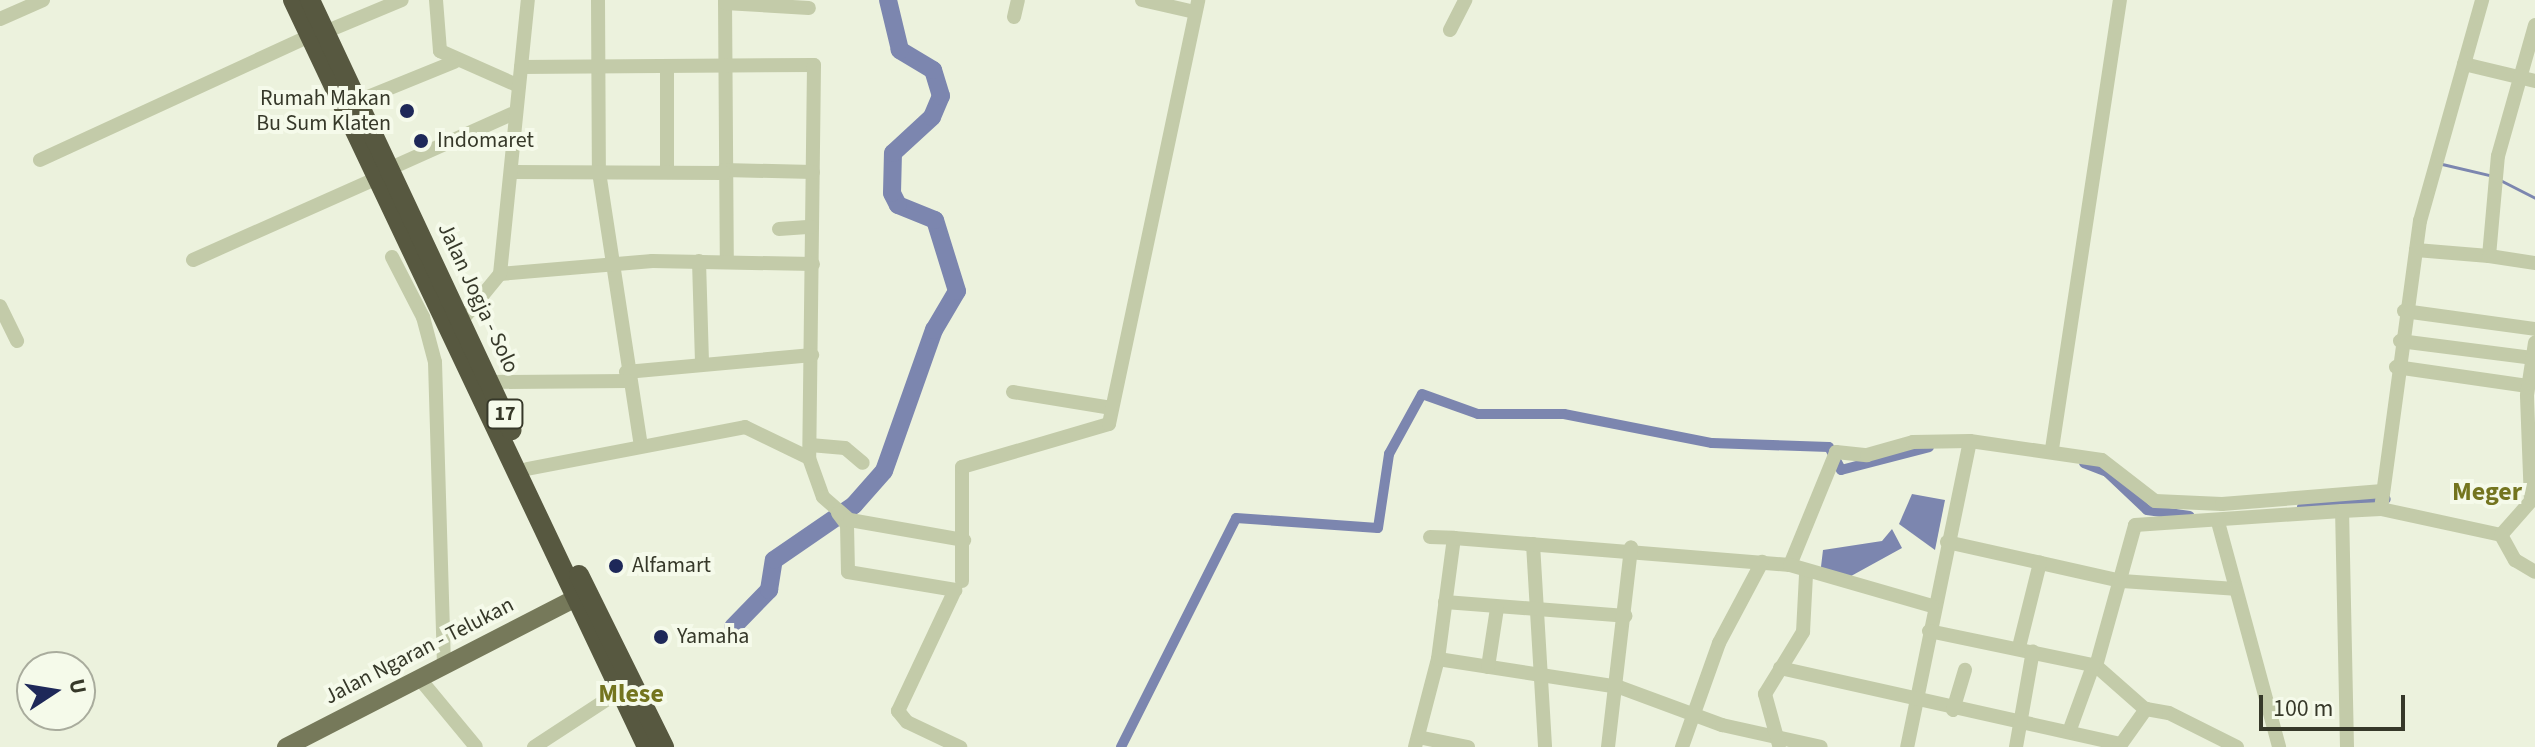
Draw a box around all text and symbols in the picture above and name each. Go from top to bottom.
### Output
place label: Rumah Makan Bu Sum Klaten [256,85,391,136]
marker: Rumah Makan Bu Sum Klaten [398,102,416,120]
place label: Indomaret [437,128,534,154]
marker: Indomaret [412,132,430,150]
street label: Jalan Jogja - Solo [432,219,524,377]
road number: 17 [485,398,525,430]
district label: Meger [2452,476,2522,508]
place label: Alfamart [632,553,711,579]
marker: Alfamart [607,557,625,575]
street label: Jalan Ngaran - Telukan [320,592,518,710]
place label: Yamaha [677,624,749,650]
marker: Yamaha [652,628,670,646]
north arrow [16,651,96,731]
text: U [60,676,95,697]
district label: Mlese [598,678,664,710]
scale bar [2263,679,2409,729]
text: 100 m [2273,691,2333,726]

